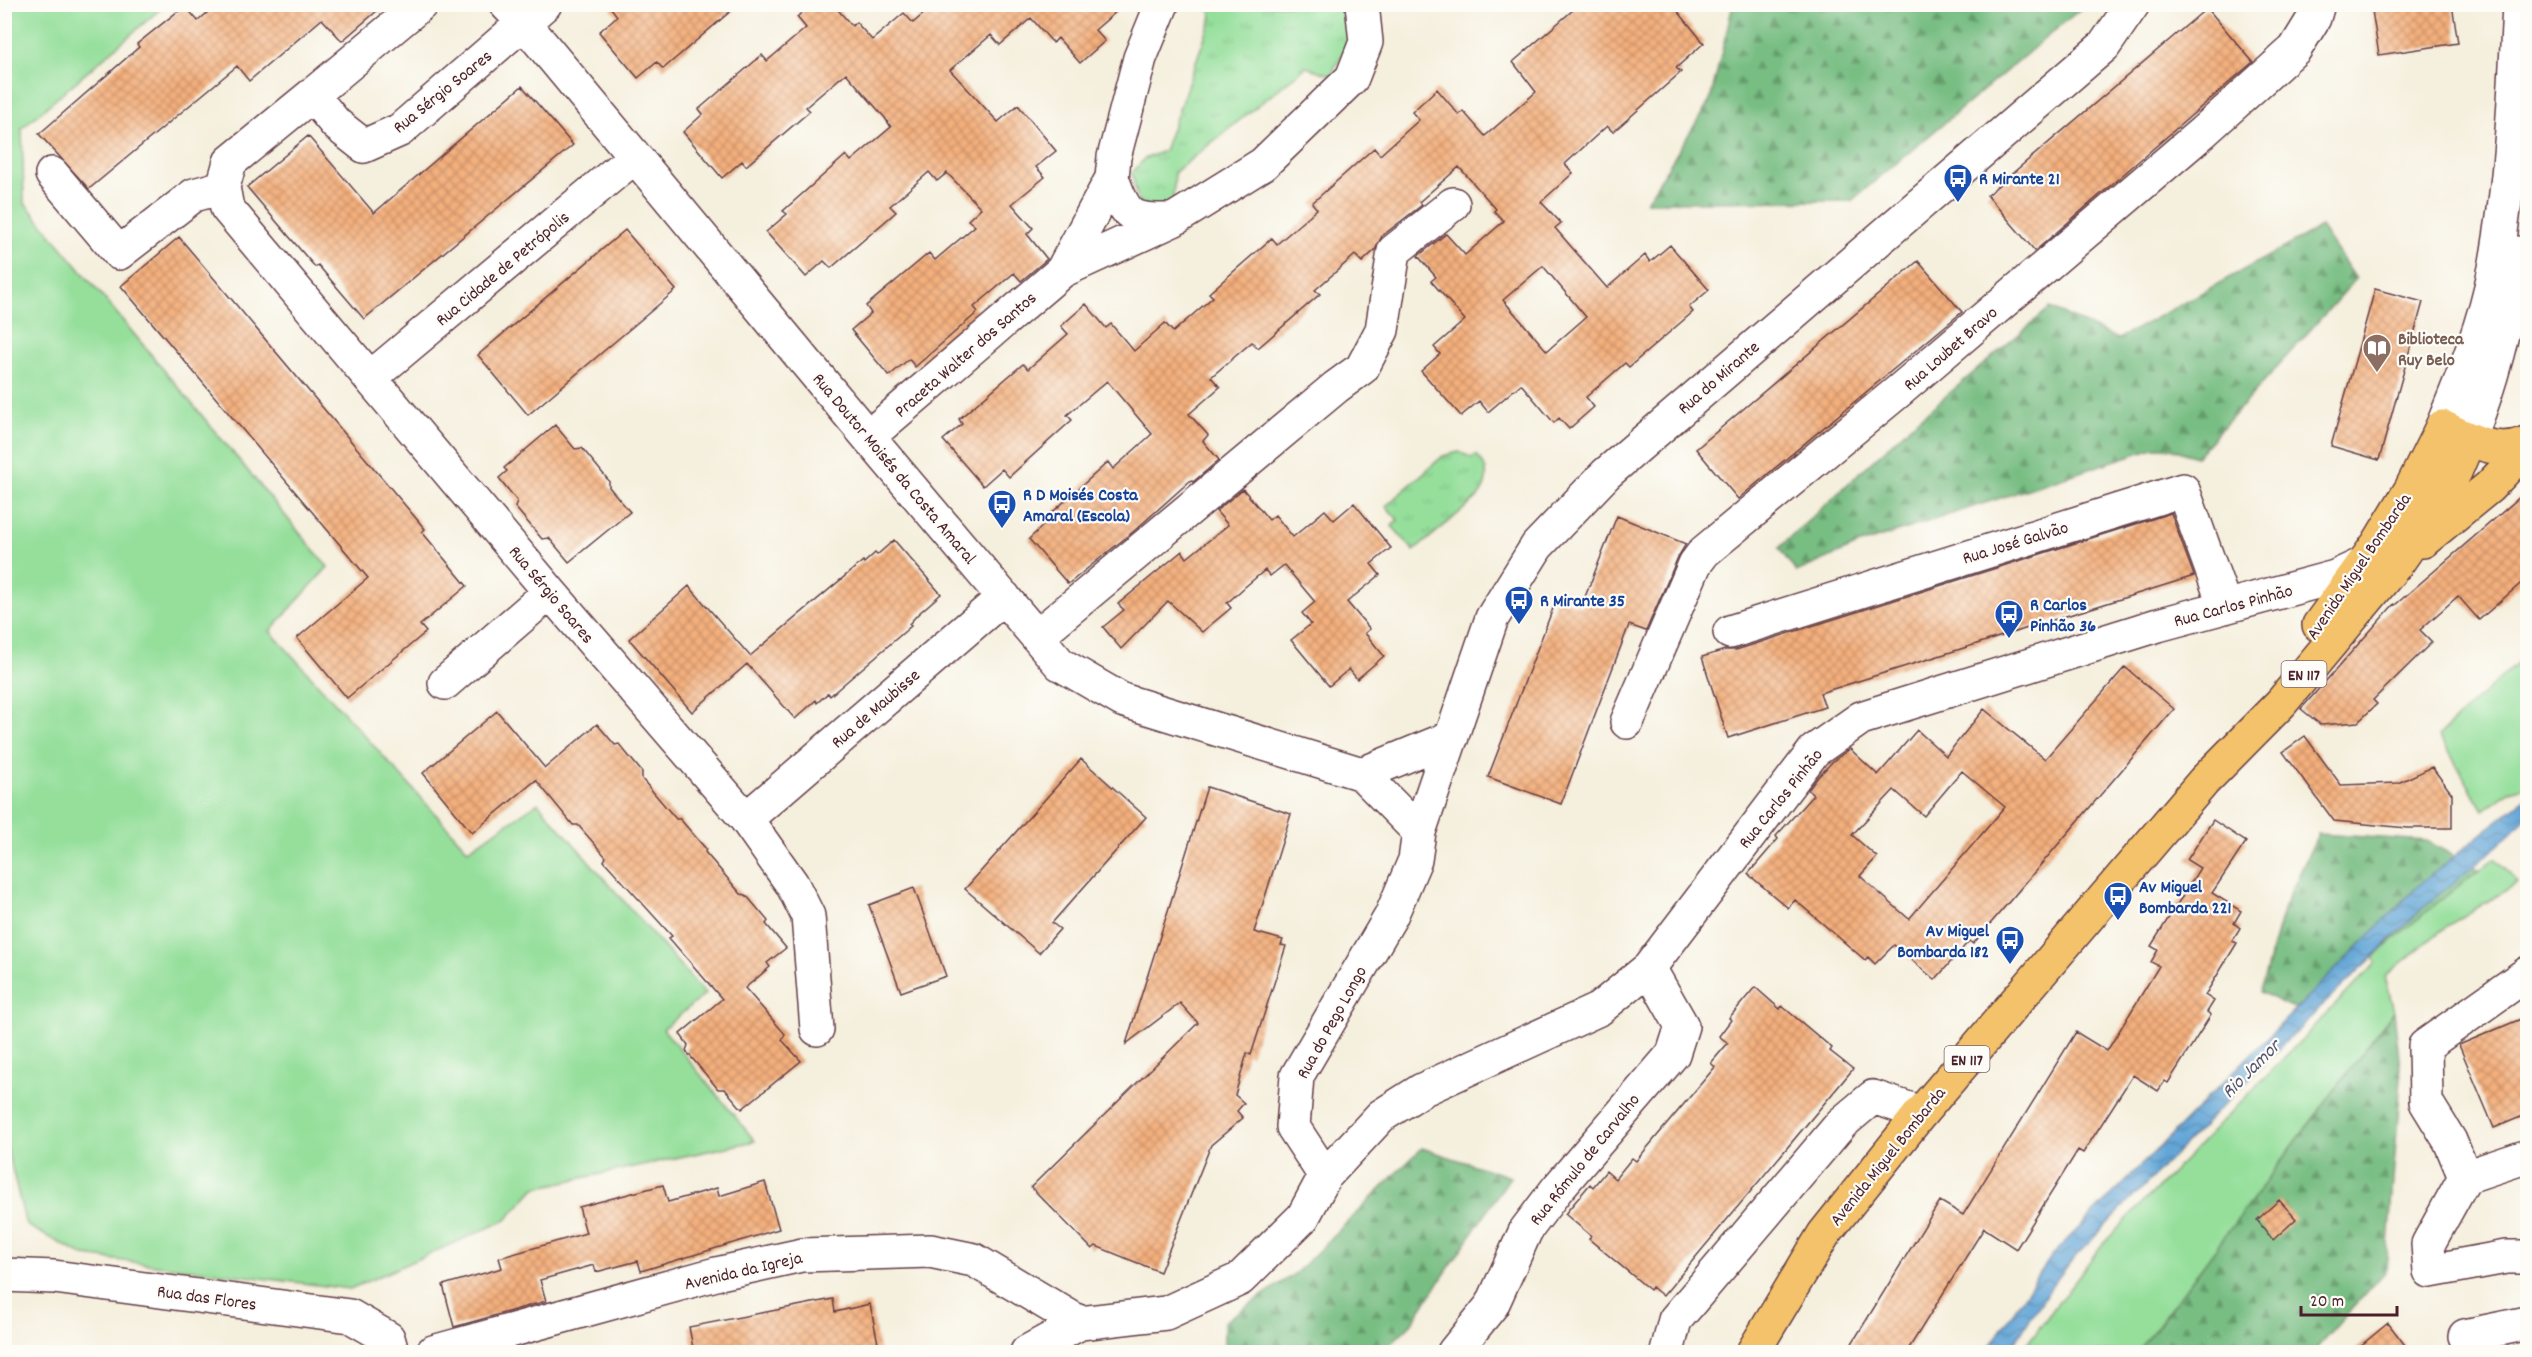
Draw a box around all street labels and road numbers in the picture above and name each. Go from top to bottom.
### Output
street label: Rua Sérgio Soares [389,45,499,141]
street label: Rua Cidade de Petrópolis [431,206,576,333]
street label: Praceta Walter dos Santos [890,287,1043,425]
street label: Rua Loubet Bravo [1899,302,2004,398]
street label: Rua do Mirante [1673,336,1766,422]
street label: Rua Doutor Moisés da Costa Amaral [805,368,981,571]
street label: Avenida Miguel Bombarda [2302,488,2419,646]
street label: Rua José Galvão [1960,516,2072,572]
street label: Rua Sérgio Soares [502,541,599,650]
street label: Rua Carlos Pinhão [2171,580,2296,635]
road number: EN 117 [2282,661,2326,687]
street label: Rua de Maubisse [827,664,927,756]
street label: Rua Carlos Pinhão [1734,744,1830,855]
street label: Rua do Pego Longo [1292,962,1375,1084]
road number: EN 117 [1944,1046,1990,1072]
street label: Avenida Miguel Bombarda [1825,1082,1953,1232]
street label: Rua Rómulo de Carvalho [1525,1089,1647,1232]
street label: Avenida da Igreja [682,1247,805,1298]
street label: Rua das Flores [155,1280,258,1319]

